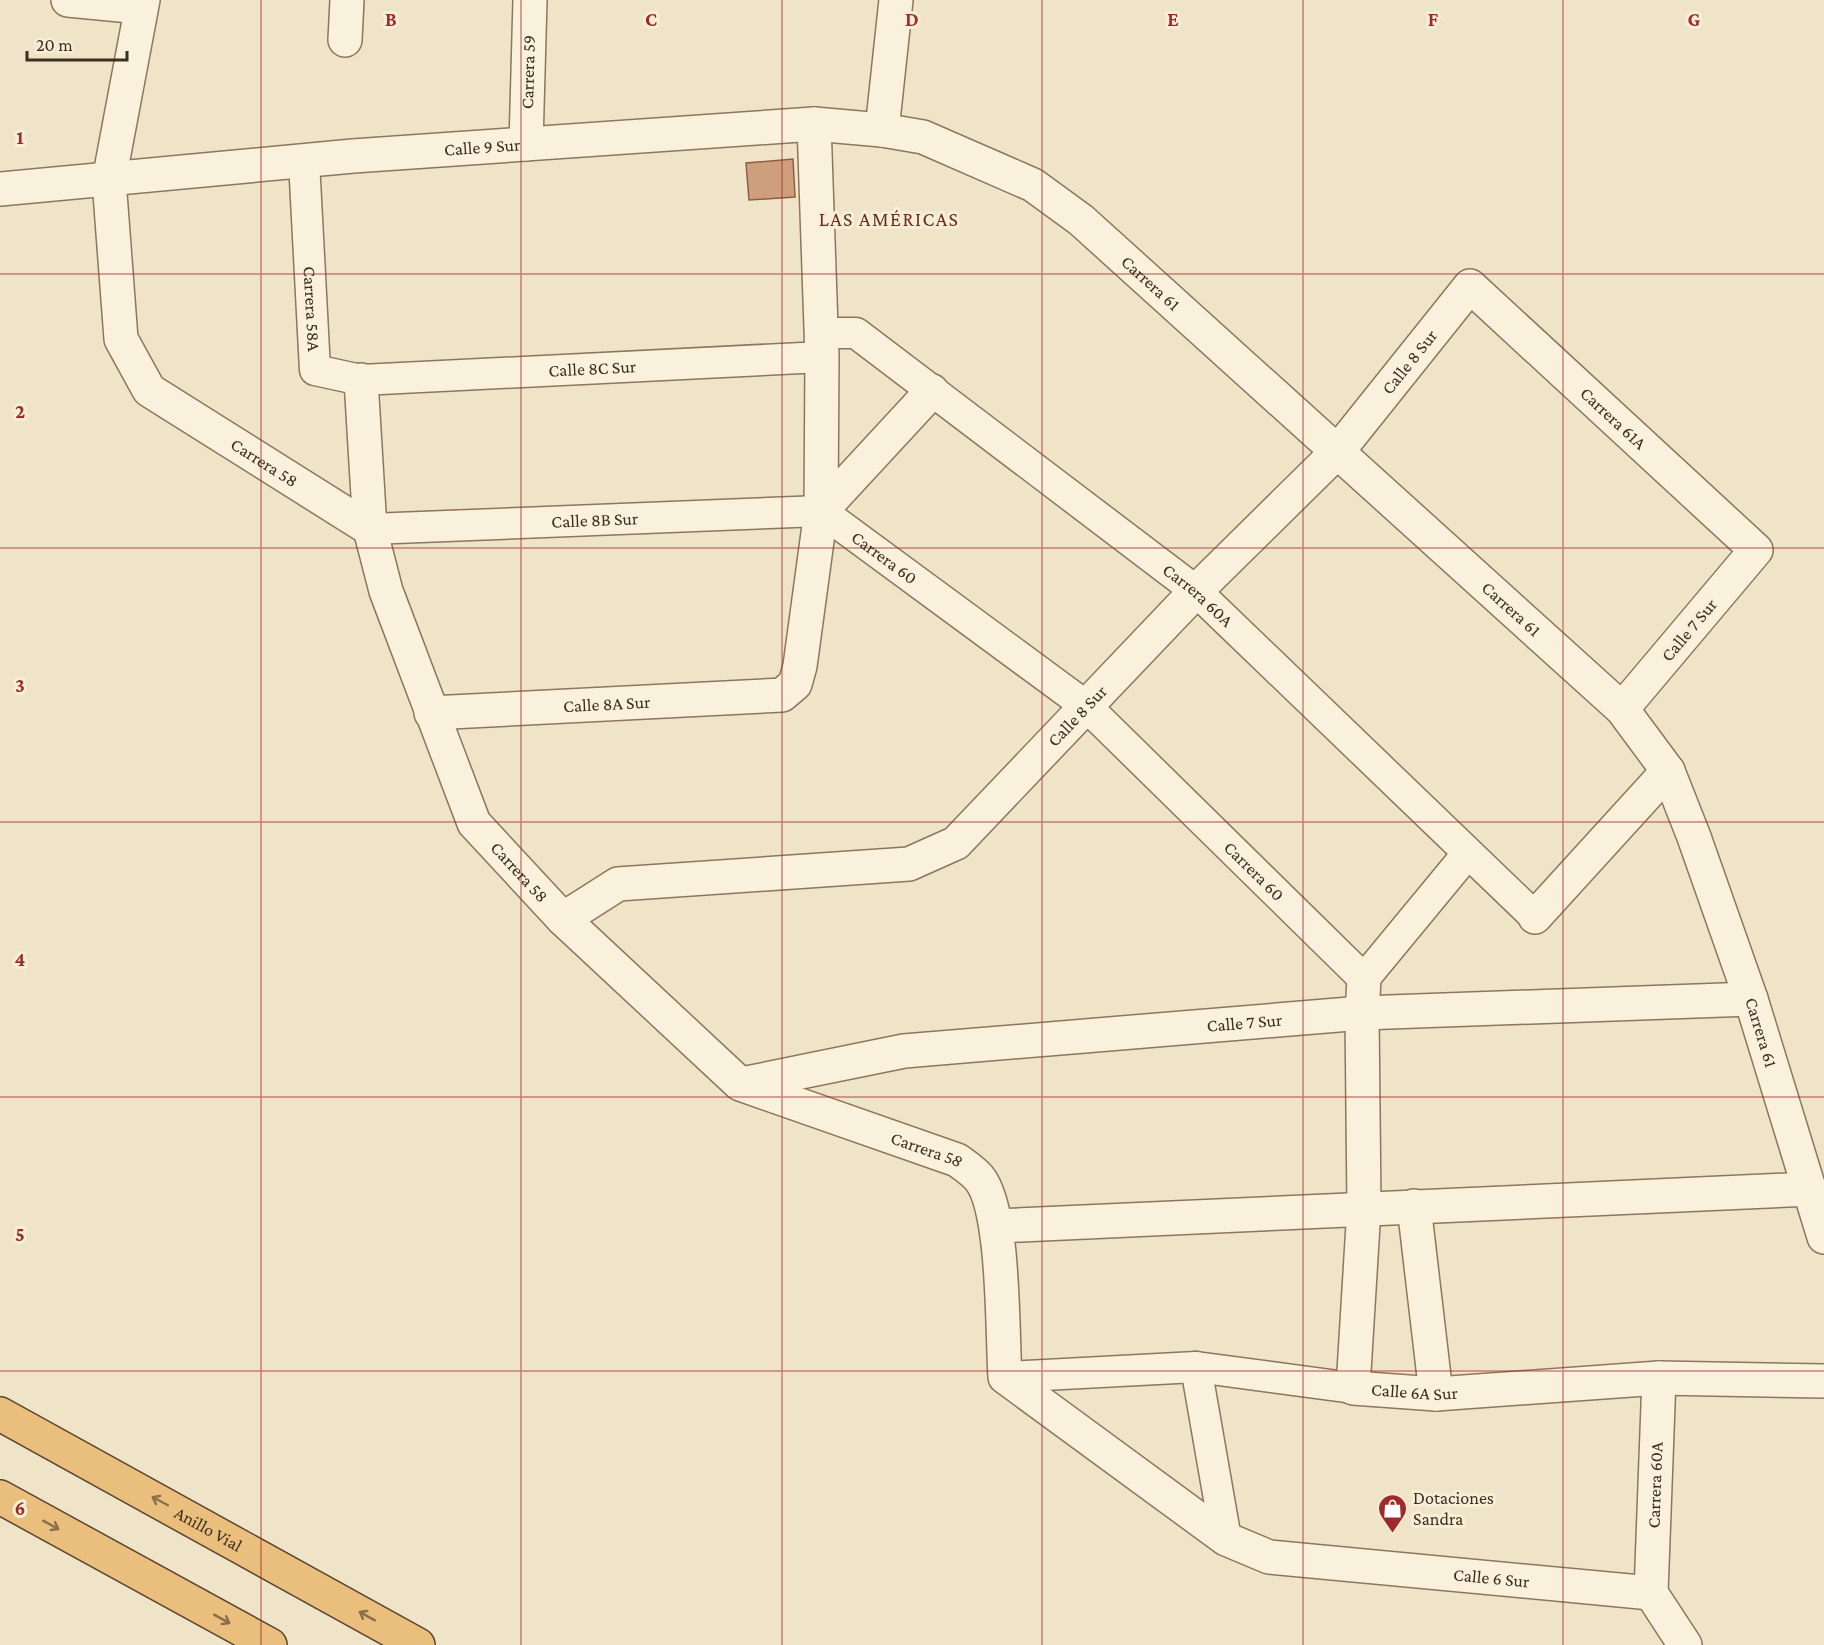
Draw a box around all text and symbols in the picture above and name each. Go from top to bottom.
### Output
text: B [385,8,397,30]
text: C [645,8,657,30]
text: D [905,8,919,30]
text: E [1167,8,1179,30]
text: F [1428,8,1439,30]
text: G [1688,8,1701,30]
scale bar [27,24,128,62]
text: 20 m [36,35,73,55]
street label: Carrera 59 [517,35,539,109]
text: 1 [16,126,24,148]
street label: Calle 9 Sur [443,134,522,160]
district label: LAS AMÉRICAS [819,208,959,230]
street label: Carrera 61 [1117,251,1184,315]
street label: Carrera 58A [300,266,324,353]
street label: Calle 8 Sur [1377,325,1442,398]
street label: Calle 8C Sur [548,356,637,381]
street label: Carrera 61A [1576,383,1651,454]
text: 2 [15,400,25,422]
street label: Carrera 58 [227,434,301,491]
street label: Calle 8B Sur [551,508,639,532]
street label: Carrera 60 [848,527,921,588]
street label: Carrera 60A [1159,559,1238,632]
street label: Carrera 61 [1478,577,1545,641]
street label: Calle 7 Sur [1657,594,1721,665]
text: 3 [15,674,25,696]
street label: Calle 8 Sur [1043,681,1111,751]
street label: Calle 8A Sur [563,692,651,716]
street label: Carrera 60 [1220,837,1288,905]
street label: Carrera 58 [487,838,552,906]
text: 4 [15,948,26,970]
street label: Carrera 61 [1741,995,1781,1070]
street label: Calle 7 Sur [1206,1010,1284,1036]
street label: Carrera 58 [888,1128,967,1171]
text: 5 [15,1223,25,1245]
street label: Calle 6A Sur [1371,1379,1459,1404]
street label: Carrera 60A [1643,1441,1667,1529]
place label: Dotaciones Sandra [1413,1488,1494,1529]
shop icon: Dotaciones Sandra [1376,1492,1408,1534]
one-way arrow [152,1495,169,1507]
text: 6 [15,1497,25,1519]
street label: Anillo Vial [171,1502,246,1556]
one-way arrow [42,1520,60,1531]
street label: Calle 6 Sur [1452,1564,1531,1592]
one-way arrow [359,1610,376,1622]
one-way arrow [213,1613,230,1625]

